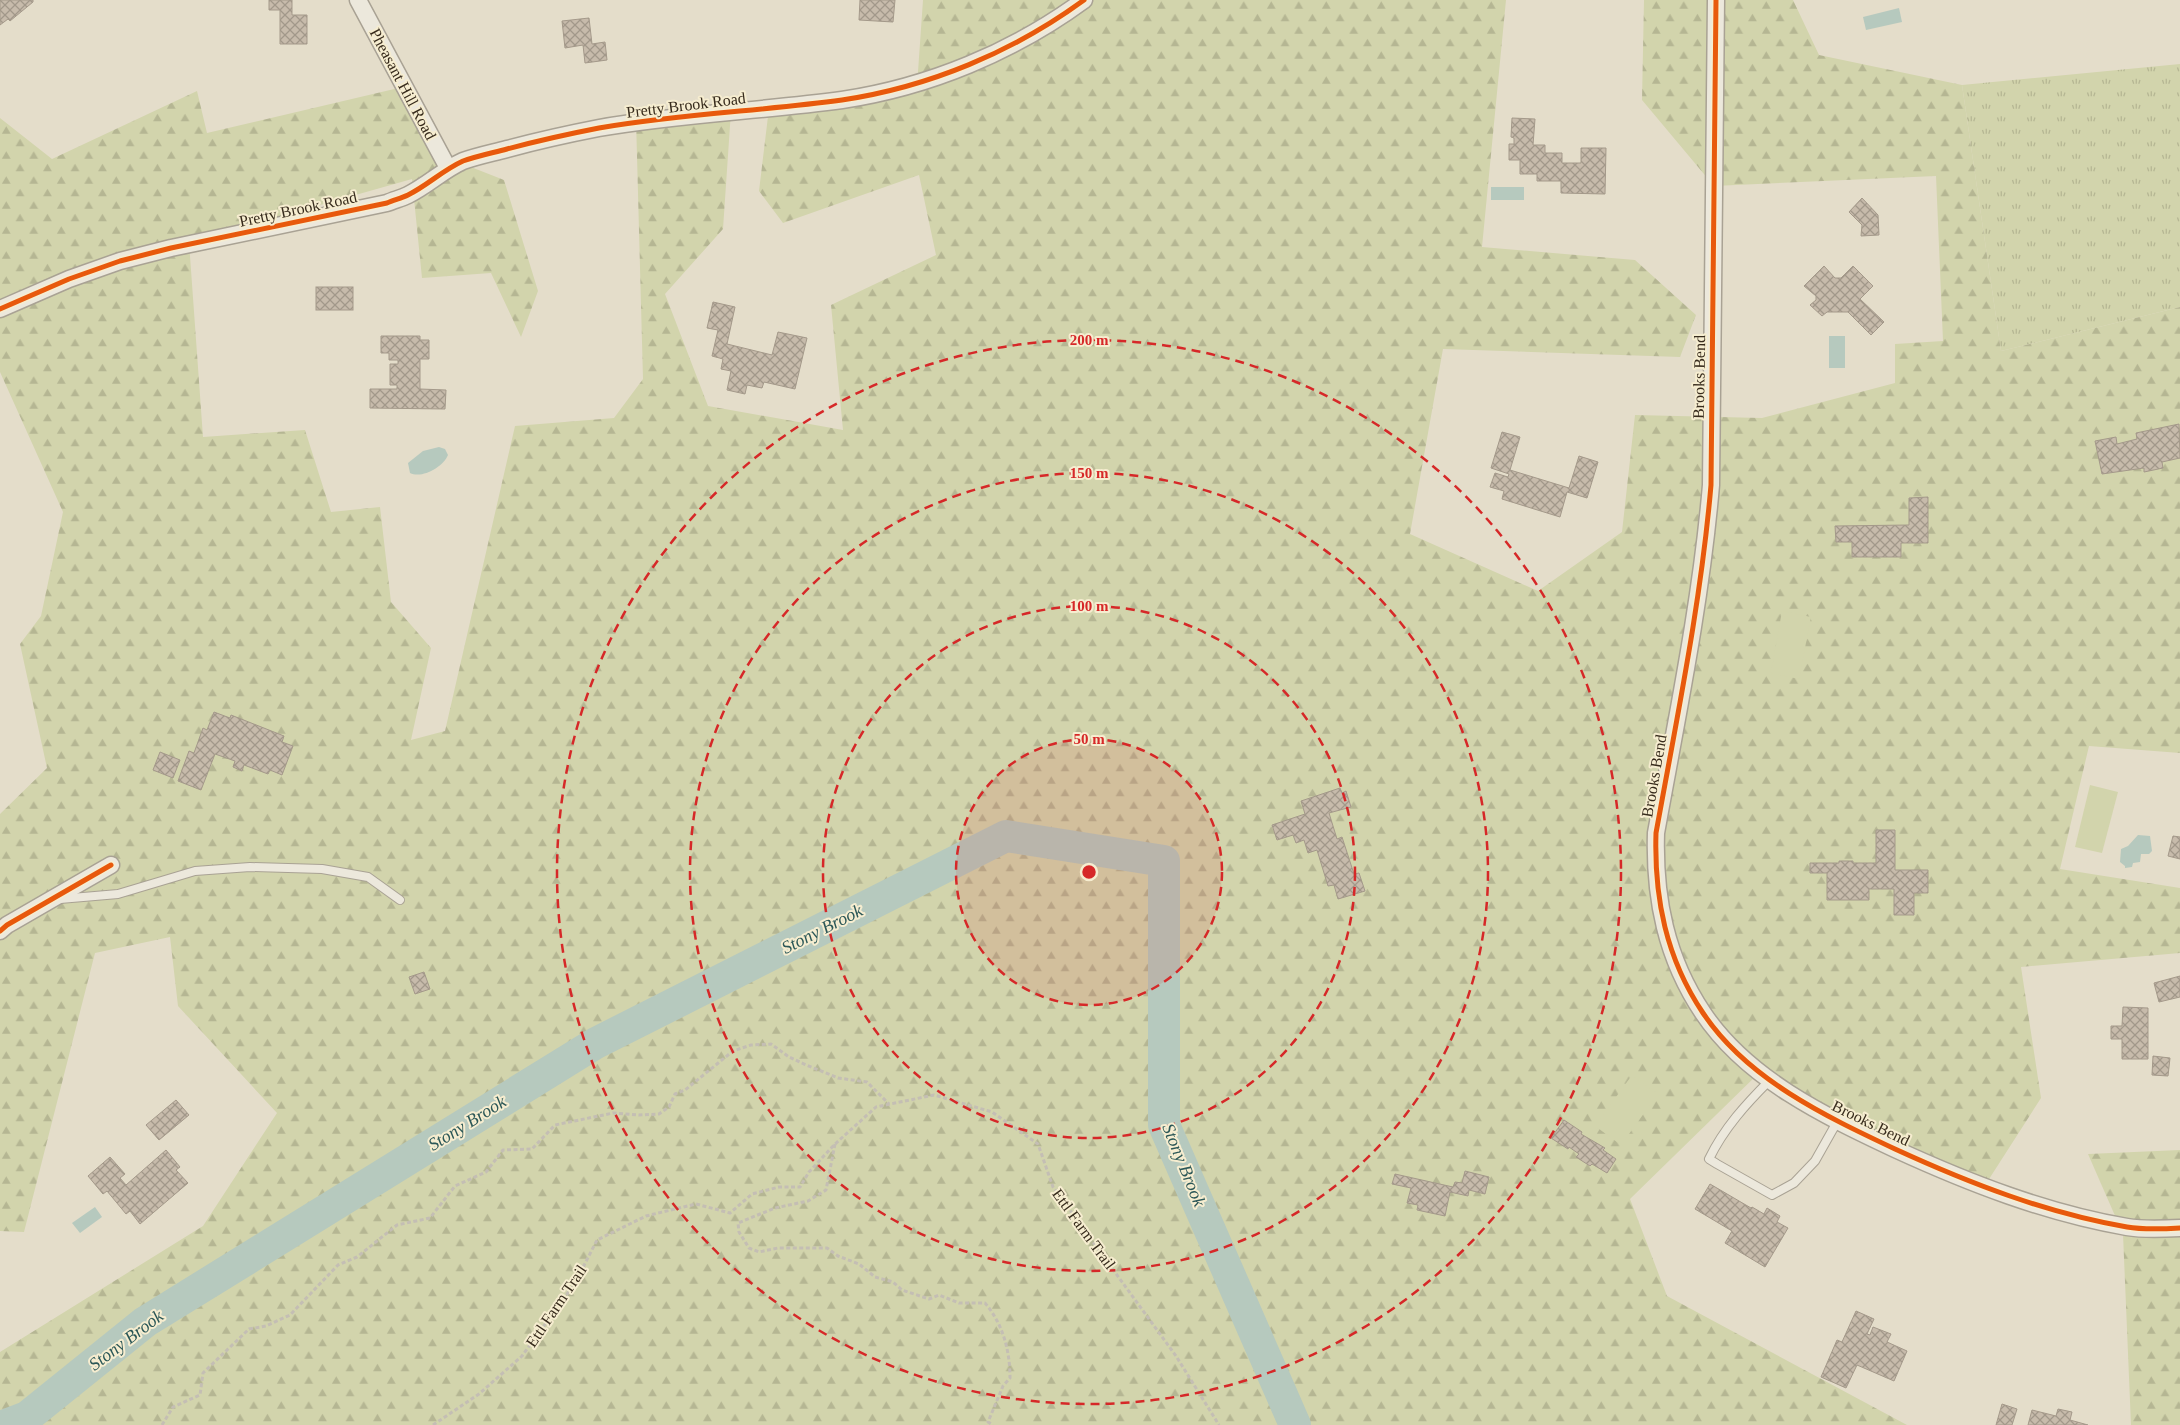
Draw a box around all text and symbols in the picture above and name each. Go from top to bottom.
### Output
street label: Pheasant Hill Road [366,25,440,143]
street label: Pretty Brook Road [625,89,747,122]
street label: Pretty Brook Road [238,188,359,231]
text: 200 m [1070,332,1109,348]
street label: Brooks Bend [1690,335,1708,419]
text: 150 m [1070,465,1109,481]
text: 100 m [1070,598,1109,614]
text: 50 m [1073,731,1105,747]
street label: Brooks Bend [1638,733,1670,819]
centre of rings [1080,863,1098,881]
water label: Stony Brook [778,900,867,958]
water label: Stony Brook [424,1091,510,1155]
street label: Brooks Bend [1830,1097,1912,1149]
water label: Stony Brook [1158,1121,1210,1210]
street label: Ettl Farm Trail [1049,1186,1119,1273]
street label: Ettl Farm Trail [522,1261,590,1350]
water label: Stony Brook [85,1305,168,1374]

